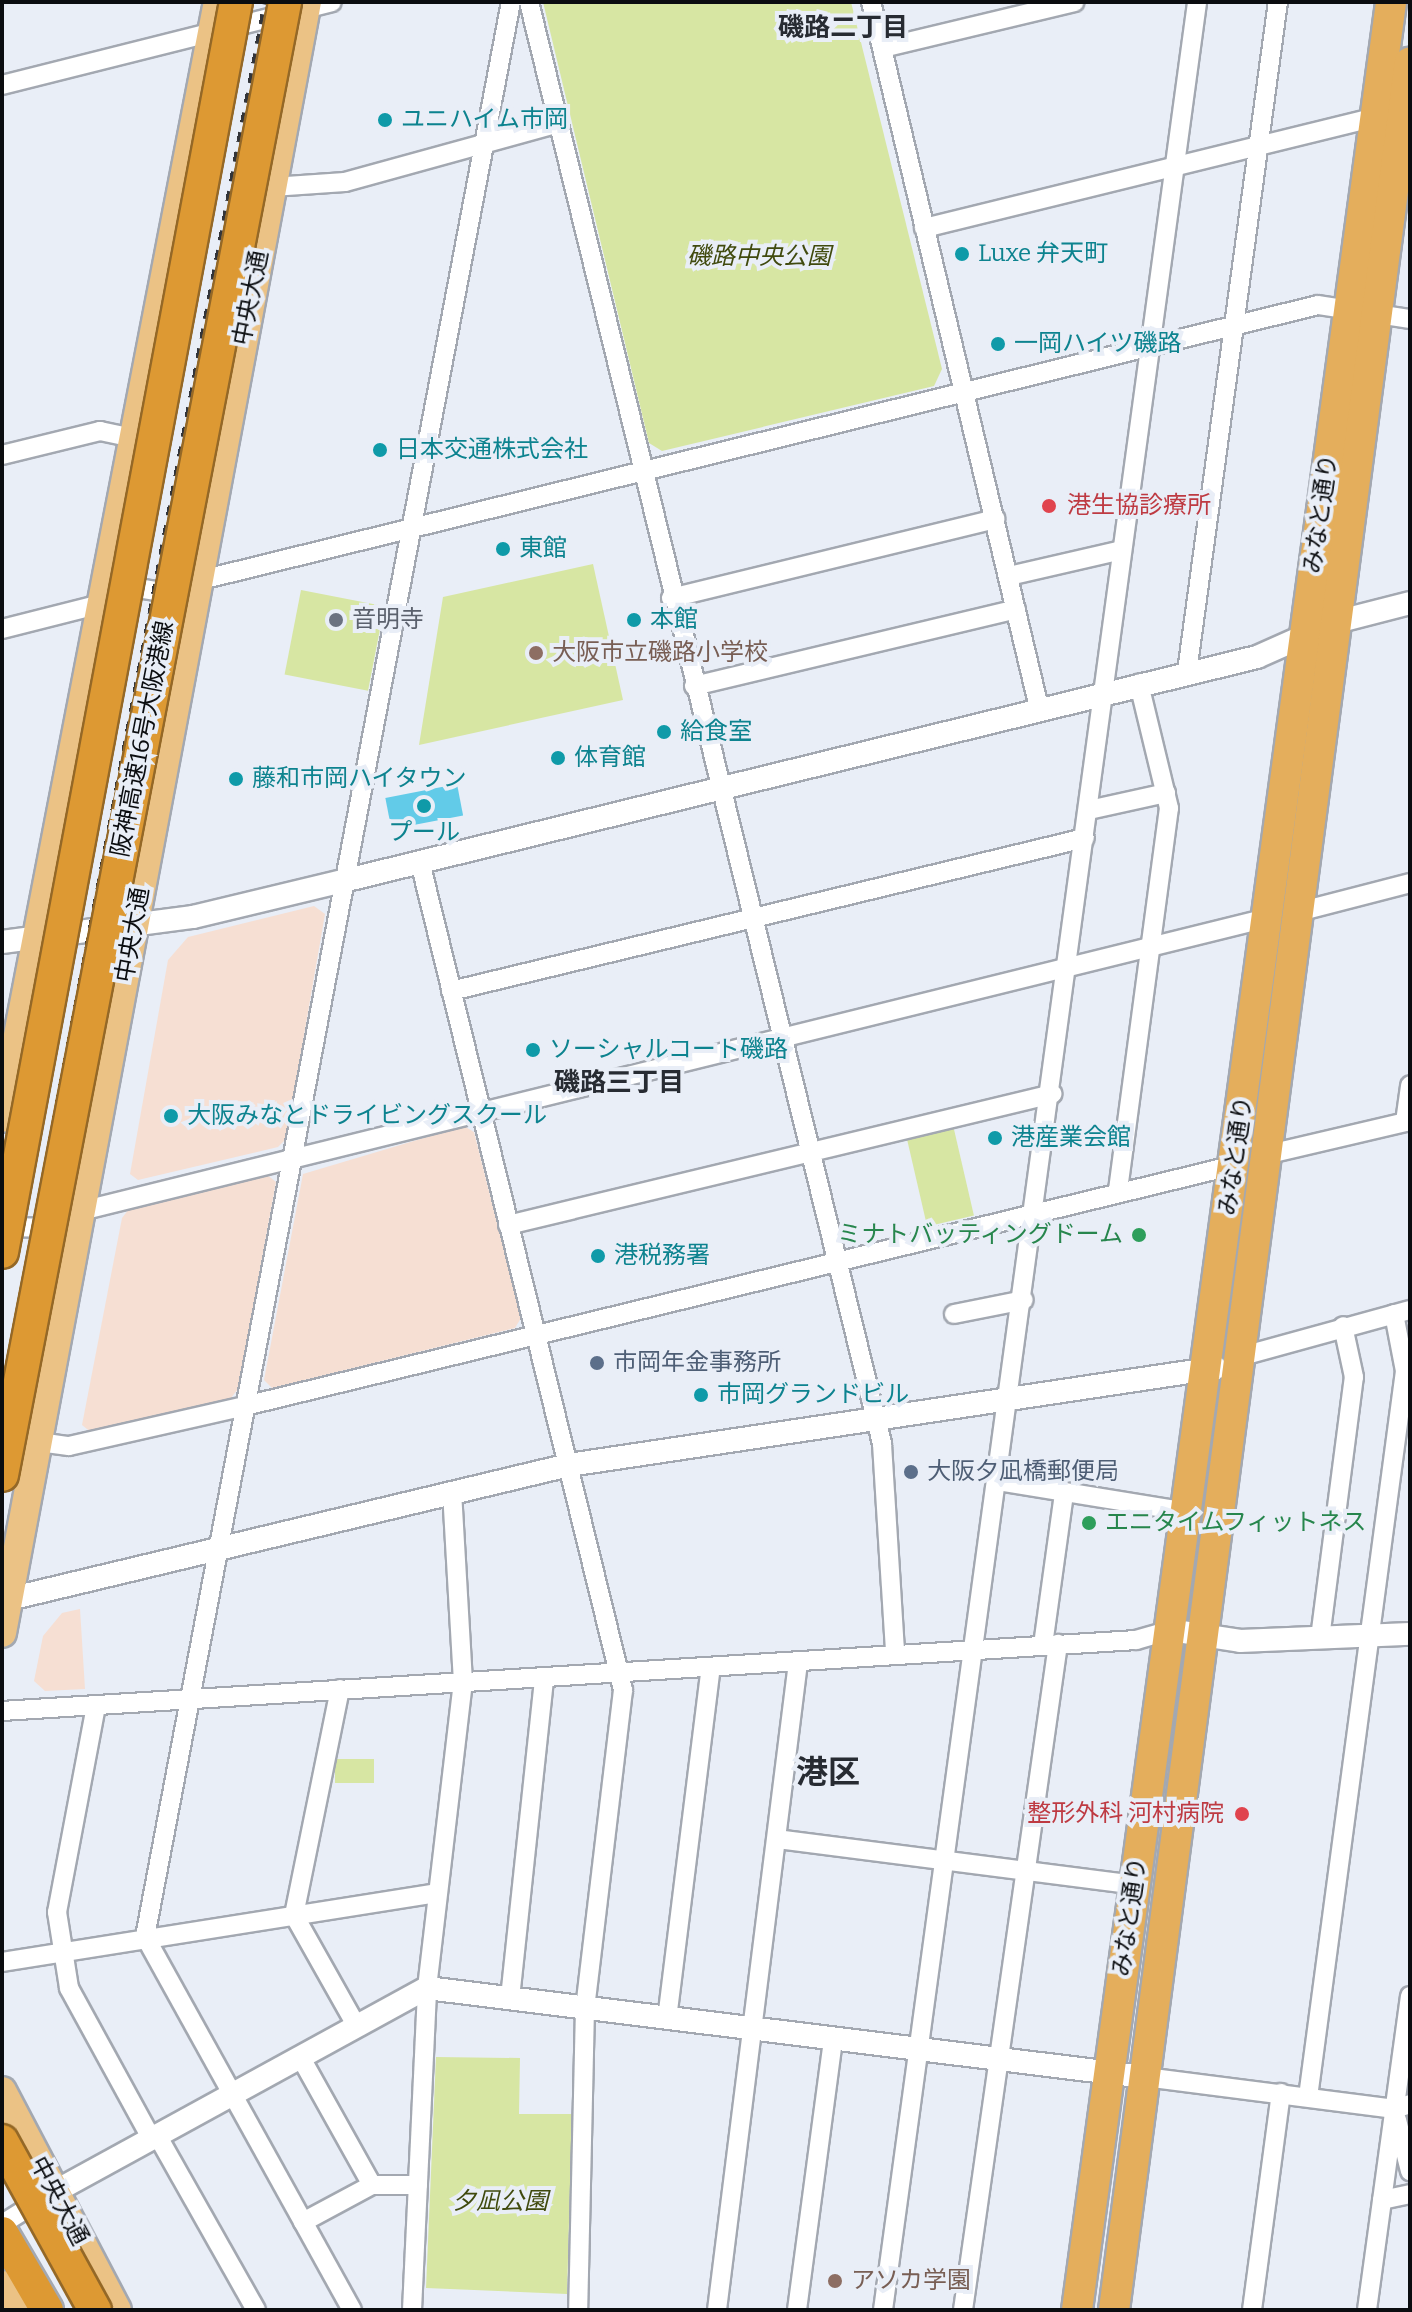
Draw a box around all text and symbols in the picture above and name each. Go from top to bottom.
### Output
district label: 磯路二丁目 [778,12,908,44]
place label: ユニハイム市岡 [401,106,569,134]
marker: ユニハイム市岡 [376,111,394,129]
place label: Luxe 弁天町 [978,240,1108,268]
park label: 磯路中央公園 [687,243,831,271]
marker: Luxe 弁天町 [953,245,971,263]
street label: 中央大通 [228,248,274,348]
place label: 一岡ハイツ磯路 [1014,330,1182,358]
marker: 一岡ハイツ磯路 [989,335,1007,353]
place label: 日本交通株式会社 [396,436,588,464]
marker: 日本交通株式会社 [371,441,389,459]
street label: みなと通り [1298,453,1344,575]
place label: 港生協診療所 [1067,492,1211,520]
marker: 港生協診療所 [1038,495,1060,517]
place label: 東館 [519,535,567,563]
marker: 東館 [494,540,512,558]
place label: 音明寺 [352,606,424,634]
place label: 本館 [650,606,698,634]
marker: 音明寺 [327,611,345,629]
marker: 本館 [625,611,643,629]
street label: 阪神高速16号大阪港線 [106,619,180,859]
place label: 大阪市立磯路小学校 [552,639,768,667]
marker: 大阪市立磯路小学校 [527,644,545,662]
place label: 給食室 [680,718,752,746]
marker: 給食室 [655,723,673,741]
place label: 体育館 [574,744,646,772]
marker: 体育館 [549,749,567,767]
place label: 藤和市岡ハイタウン [252,765,468,793]
marker: 藤和市岡ハイタウン [227,770,245,788]
marker: プール [415,797,433,815]
place label: プール [388,819,460,847]
street label: 中央大通 [110,885,156,985]
place label: ソーシャルコート磯路 [549,1036,789,1064]
marker: ソーシャルコート磯路 [524,1041,542,1059]
district label: 磯路三丁目 [554,1067,684,1099]
street label: みなと通り [1213,1095,1259,1217]
place label: 大阪みなとドライビングスクール [187,1102,547,1130]
marker: 大阪みなとドライビングスクール [162,1107,180,1125]
place label: 港産業会館 [1011,1124,1131,1152]
marker: 港産業会館 [986,1129,1004,1147]
place label: ミナトバッティングドーム [835,1221,1123,1249]
marker: ミナトバッティングドーム [1130,1226,1148,1244]
place label: 港税務署 [614,1242,710,1270]
marker: 港税務署 [589,1247,607,1265]
place label: 市岡年金事務所 [613,1349,781,1377]
marker: 市岡年金事務所 [588,1354,606,1372]
place label: 市岡グランドビル [717,1381,909,1409]
marker: 市岡グランドビル [692,1386,710,1404]
place label: 大阪夕凪橋郵便局 [927,1458,1119,1486]
marker: 大阪夕凪橋郵便局 [902,1463,920,1481]
place label: エニタイムフィットネス [1105,1509,1369,1537]
marker: エニタイムフィットネス [1080,1514,1098,1532]
district label: 港区 [796,1753,860,1791]
place label: 整形外科 河村病院 [1027,1800,1224,1828]
marker: 整形外科 河村病院 [1231,1803,1253,1825]
street label: みなと通り [1107,1856,1153,1978]
street label: 中央大通 [24,2152,94,2250]
park label: 夕凪公園 [452,2188,548,2216]
place label: アソカ学園 [851,2267,971,2295]
marker: アソカ学園 [826,2272,844,2290]

